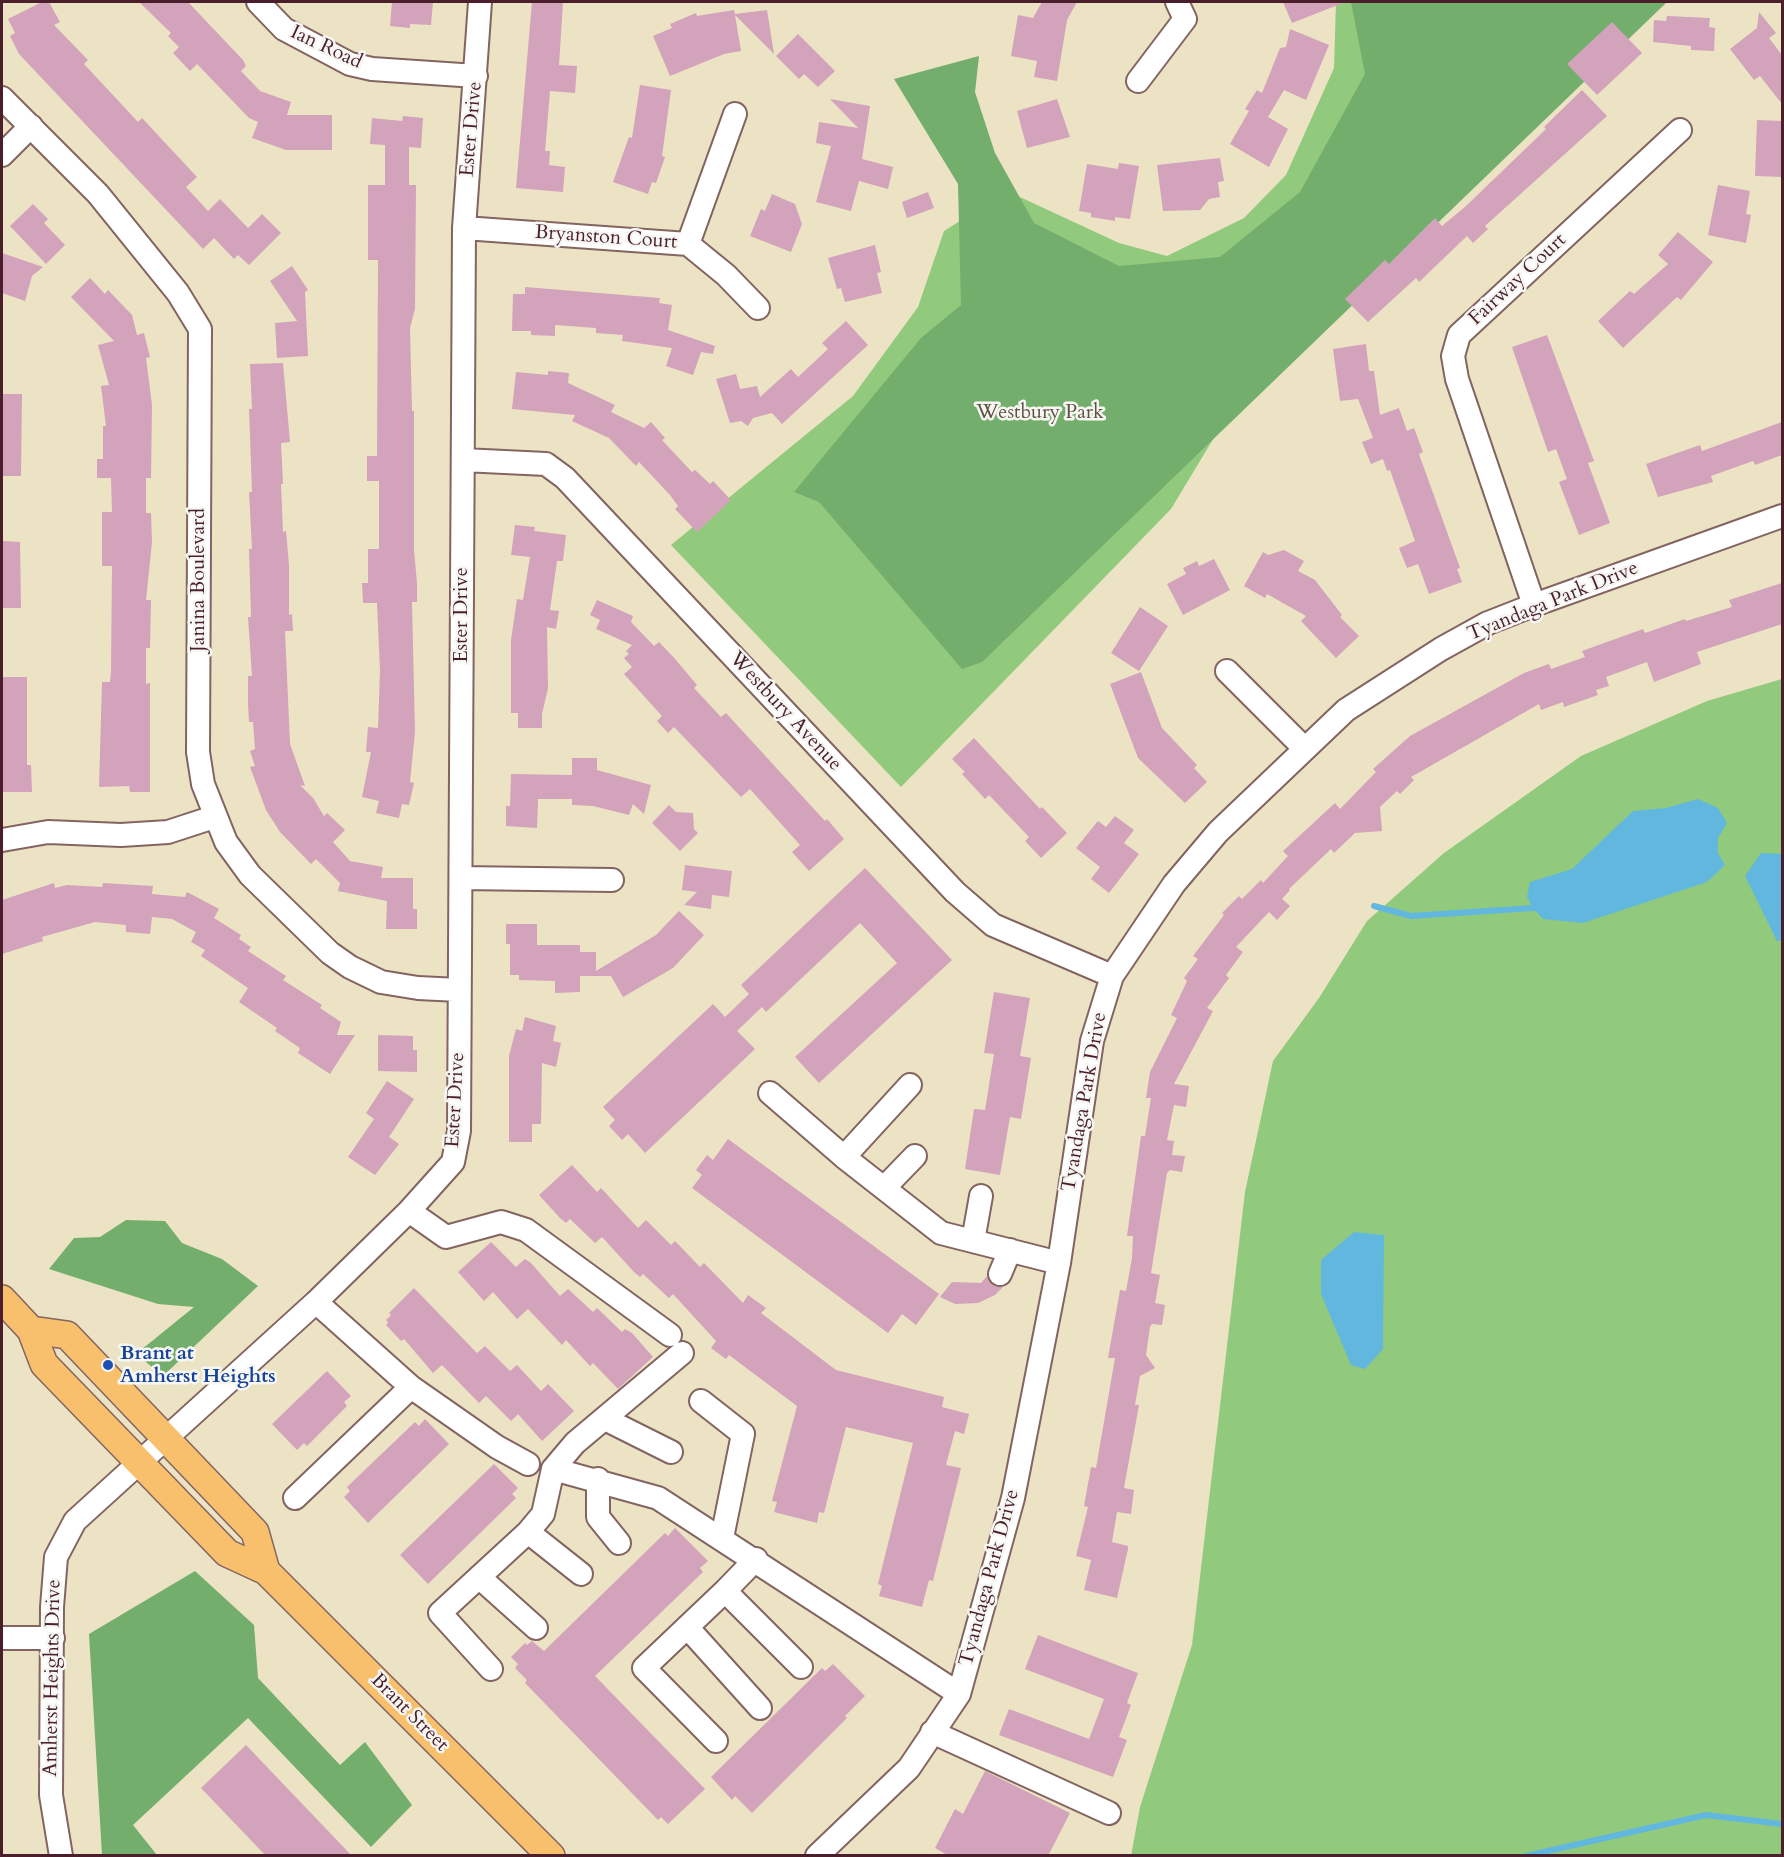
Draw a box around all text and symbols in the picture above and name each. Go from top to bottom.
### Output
street label: Ian Road [286,21,366,75]
street label: Ester Drive [456,80,488,178]
street label: Bryanston Court [534,221,678,255]
street label: Fairway Court [1464,229,1572,331]
park label: Westbury Park [976,401,1104,425]
street label: Janina Boulevard [187,508,211,652]
street label: Tyandaga Park Drive [1464,557,1642,647]
street label: Ester Drive [450,567,474,663]
street label: Westbury Avenue [724,648,846,776]
street label: Tyandaga Park Drive [1057,1010,1113,1194]
street label: Ester Drive [442,1052,470,1148]
place label: Brant at Amherst Heights [120,1342,276,1389]
marker: Brant at Amherst Heights [101,1358,115,1372]
street label: Tyandaga Park Drive [955,1487,1025,1669]
street label: Amherst Heights Drive [39,1579,67,1777]
street label: Brant Street [365,1669,453,1757]

